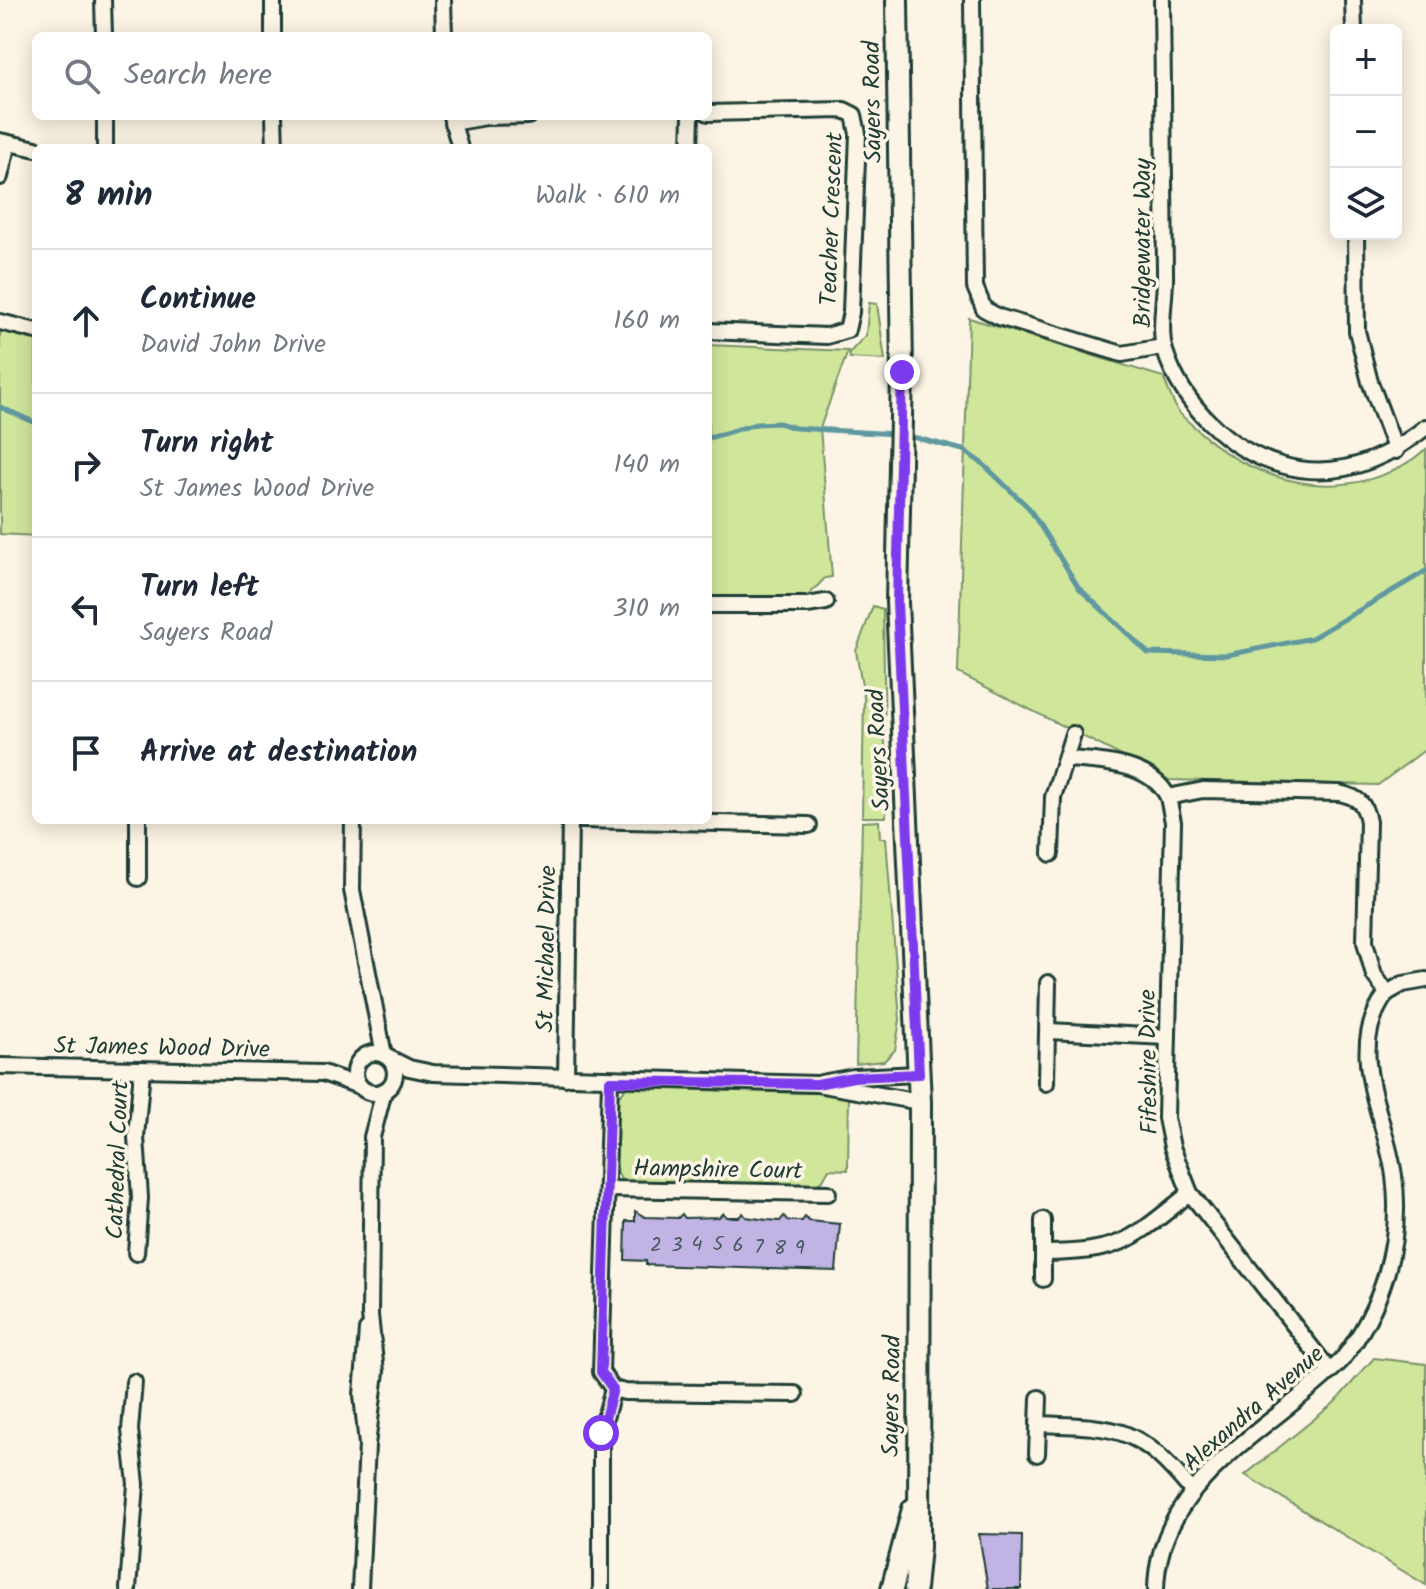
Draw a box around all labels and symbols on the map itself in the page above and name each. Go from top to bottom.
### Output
street label: Sayers Road [853,40,894,163]
street label: Teacher Crescent [810,131,855,307]
street label: Bridgewater Way [1124,158,1163,328]
route end [884,354,920,390]
street label: Sayers Road [857,687,902,812]
street label: St Michael Drive [527,865,568,1033]
street label: Fifeshire Drive [1129,989,1170,1135]
street label: St James Wood Drive [54,1027,271,1070]
street label: Cathedral Court [96,1079,141,1240]
street label: Hampshire Court [633,1150,804,1191]
house number: 4 [691,1229,703,1261]
house number: 5 [713,1229,725,1261]
house number: 2 [650,1230,662,1262]
house number: 3 [671,1230,683,1262]
house number: 6 [732,1230,744,1262]
house number: 7 [754,1232,764,1264]
house number: 8 [774,1233,787,1265]
house number: 9 [795,1233,805,1265]
street label: Sayers Road [872,1334,913,1457]
street label: Alexandra Avenue [1174,1336,1334,1482]
route start [583,1415,619,1451]

